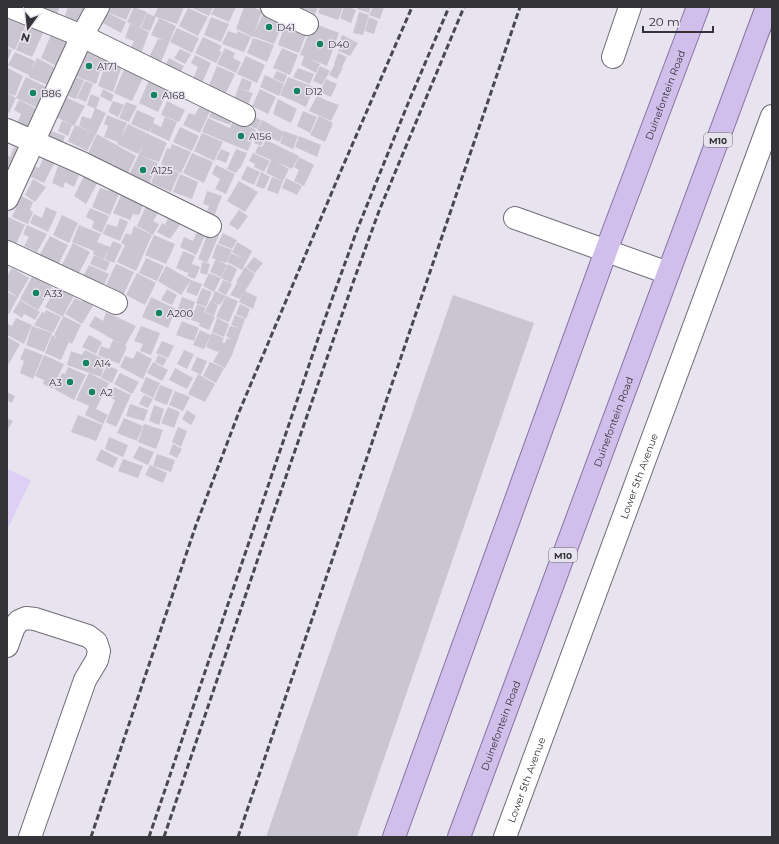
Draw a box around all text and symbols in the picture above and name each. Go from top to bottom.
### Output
north arrow [8,8,48,48]
scale bar [643,8,713,34]
text: 20 m [649,14,680,29]
place label: D41 [277,21,295,34]
marker: D41 [264,22,274,32]
text: N [19,30,32,46]
place label: D40 [328,38,350,51]
marker: D40 [315,39,325,49]
street label: Duinefontein Road [642,48,688,142]
place label: A171 [97,60,117,73]
marker: A171 [84,61,94,71]
place label: D12 [305,85,323,98]
marker: D12 [292,86,302,96]
place label: B86 [41,87,61,100]
marker: B86 [28,88,38,98]
place label: A168 [162,89,185,102]
marker: A168 [149,90,159,100]
place label: A156 [249,130,271,143]
marker: A156 [236,131,246,141]
road number: M10 [704,133,732,147]
place label: A125 [151,164,173,177]
marker: A125 [138,165,148,175]
place label: A33 [44,287,63,300]
marker: A33 [31,288,41,298]
place label: A200 [167,307,193,320]
marker: A200 [154,308,164,318]
place label: A14 [94,357,111,370]
marker: A14 [81,358,91,368]
street label: Duinefontein Road [590,375,636,468]
place label: A3 [49,376,62,389]
marker: A3 [65,377,75,387]
place label: A2 [100,386,113,399]
marker: A2 [87,387,97,397]
street label: Lower 5th Avenue [617,431,660,521]
road number: M10 [549,548,577,562]
street label: Duinefontein Road [478,679,523,772]
street label: Lower 5th Avenue [504,735,548,824]

